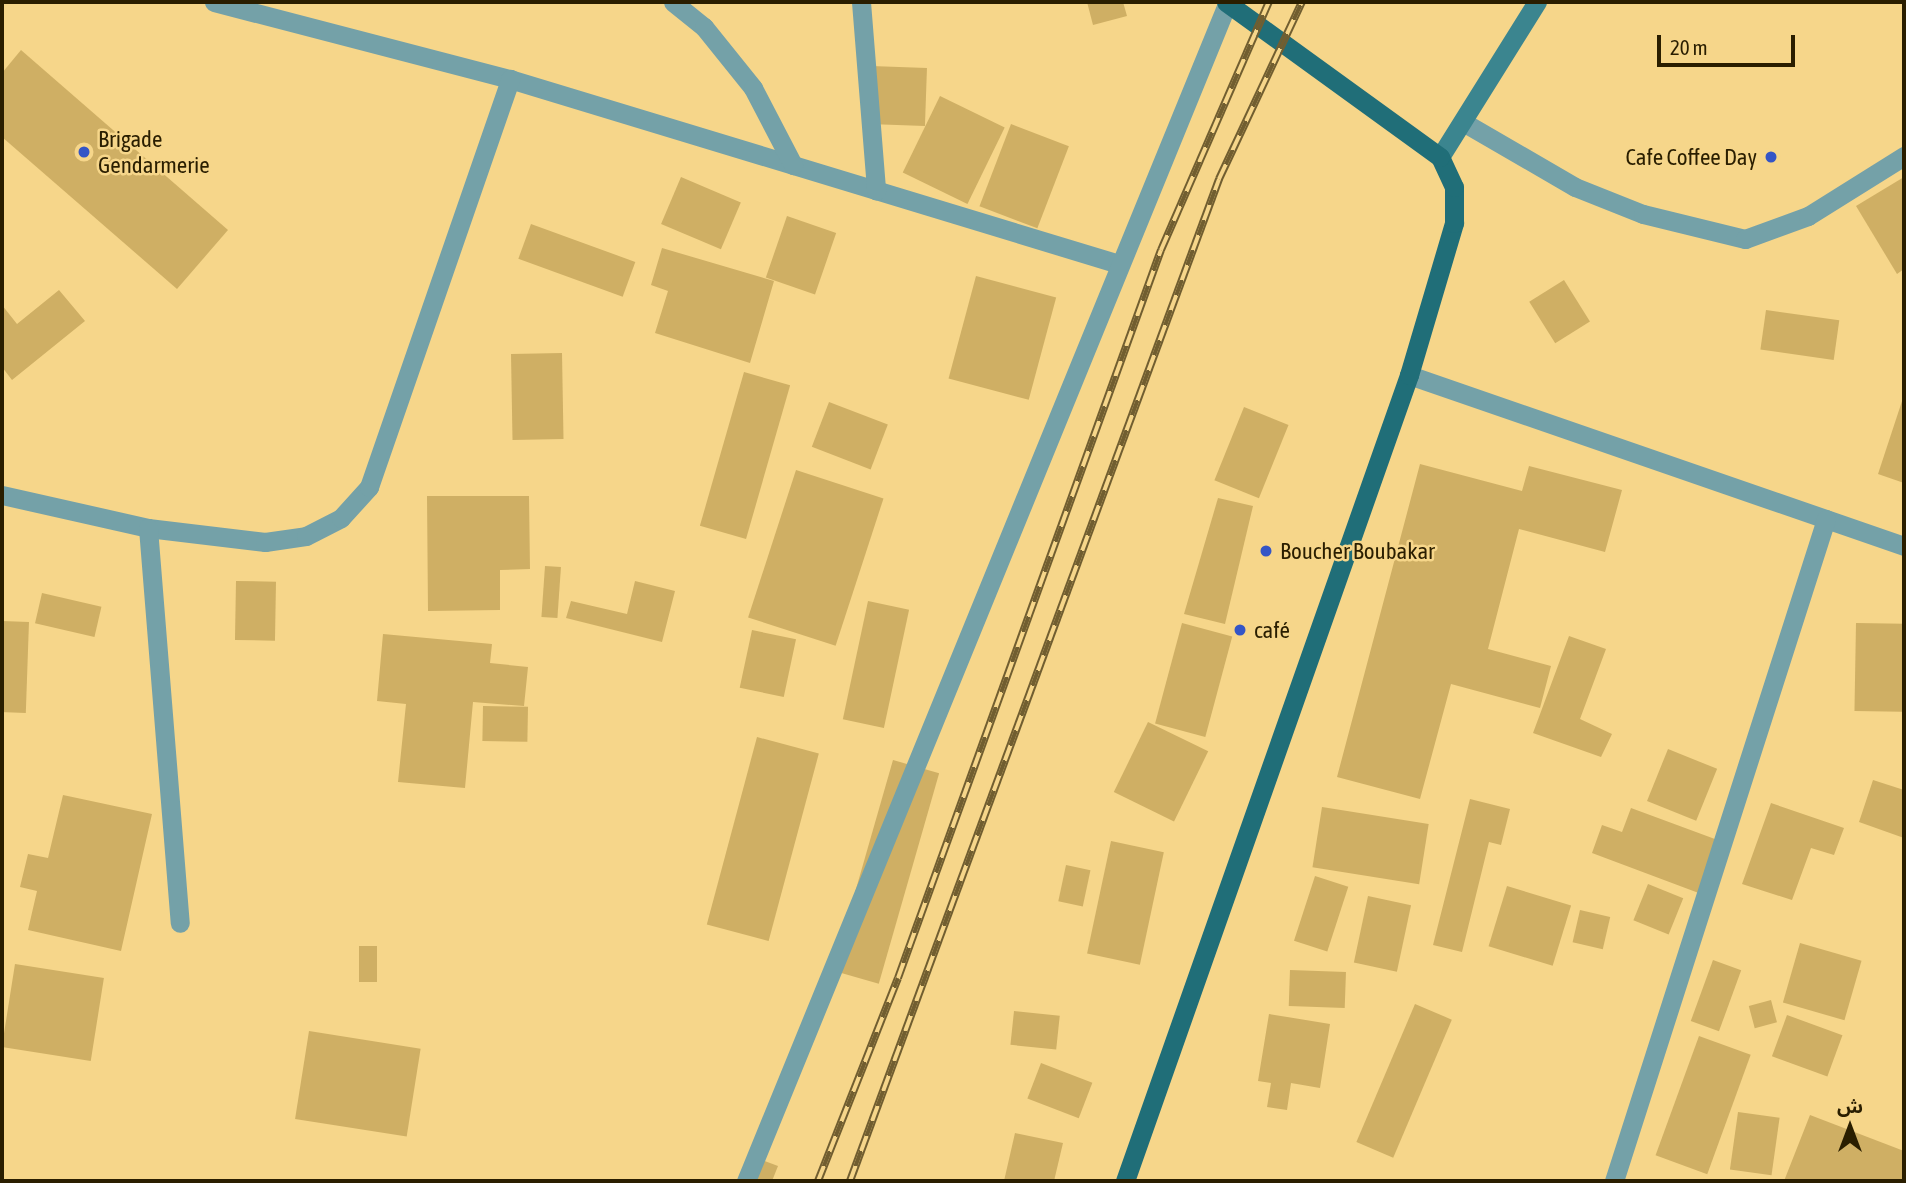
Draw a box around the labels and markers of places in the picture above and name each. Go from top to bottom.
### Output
place label: Brigade Gendarmerie [98,125,210,179]
place label: Cafe Coffee Day [1625,143,1757,171]
marker: Brigade Gendarmerie [76,144,92,160]
marker: Cafe Coffee Day [1763,149,1779,165]
place label: Boucher Boubakar [1280,537,1435,565]
marker: Boucher Boubakar [1258,543,1274,559]
place label: café [1254,616,1290,644]
marker: café [1232,622,1248,638]

